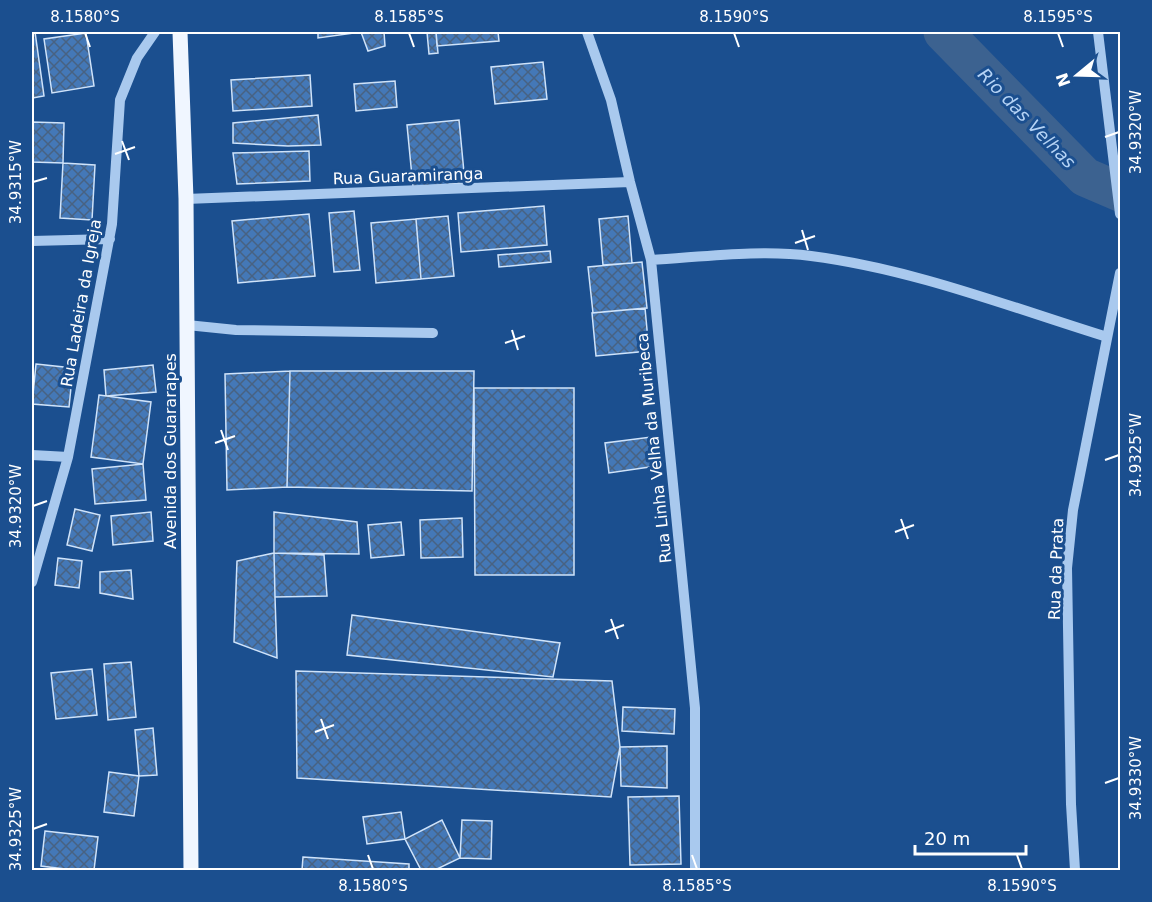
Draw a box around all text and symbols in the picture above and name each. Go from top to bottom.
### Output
text: 8.1580°S [50,8,120,26]
text: 8.1585°S [374,8,444,26]
text: 8.1590°S [699,8,769,26]
text: 8.1595°S [1023,8,1093,26]
north arrow [1047,45,1107,105]
water label: Rio das Velhas [974,64,1080,172]
text: N [1052,70,1074,89]
text: 34.9320°W [1127,90,1145,174]
text: 34.9315°W [7,140,25,224]
street label: Rua Guaramiranga [332,164,484,188]
street label: Rua Ladeira da Igreja [57,217,105,389]
street label: Rua Linha Velha da Muribeca [632,332,676,564]
street label: Avenida dos Guararapes [161,353,180,549]
text: 34.9325°W [1127,413,1145,497]
text: 34.9320°W [7,464,25,548]
street label: Rua da Prata [1045,518,1067,620]
text: 34.9330°W [1127,736,1145,820]
text: 34.9325°W [7,787,25,871]
scale bar [915,818,1026,856]
text: 20 m [924,828,970,849]
text: 8.1580°S [338,877,408,895]
text: 8.1585°S [662,877,732,895]
text: 8.1590°S [987,877,1057,895]

